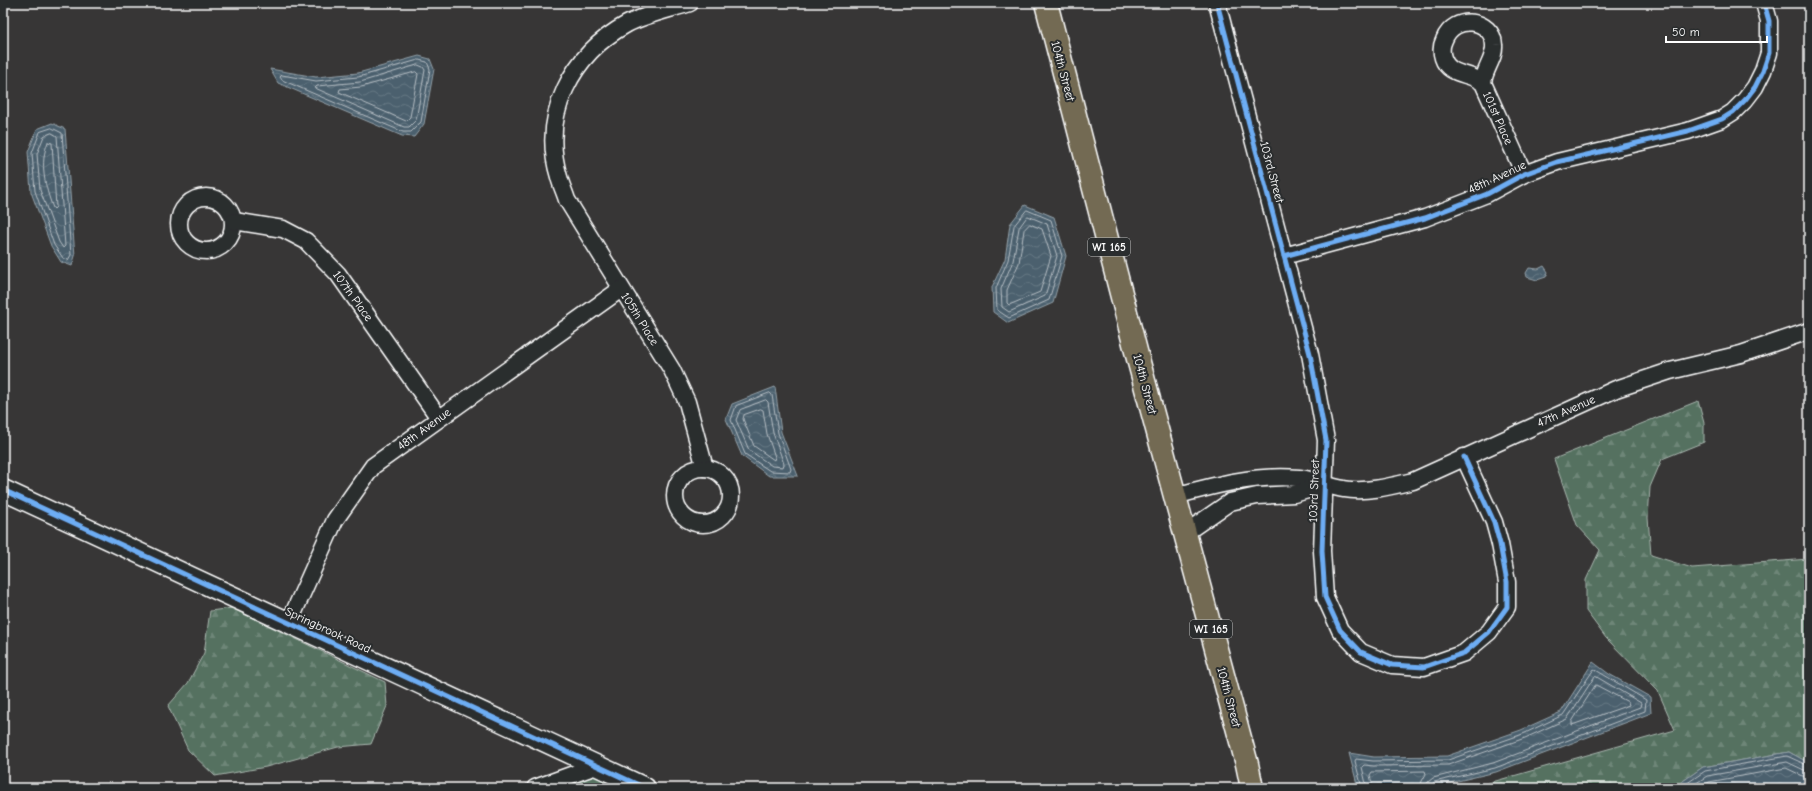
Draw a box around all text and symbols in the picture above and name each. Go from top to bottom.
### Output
scale bar [1666,18,1767,44]
text: 50 m [1672,25,1700,39]
street label: 104th Street [1048,39,1078,103]
street label: 101st Place [1480,89,1516,147]
street label: 103rd Street [1257,140,1287,205]
street label: 48th Avenue [1466,157,1528,197]
road number: WI 165 [1088,238,1130,256]
street label: 107th Place [330,268,376,324]
street label: 105th Place [618,290,662,348]
street label: 104th Street [1130,352,1160,416]
street label: 47th Avenue [1535,392,1597,430]
street label: 48th Avenue [395,405,453,453]
street label: 103rd Street [1306,459,1322,523]
street label: Springbrook Road [283,604,373,656]
road number: WI 165 [1190,620,1232,638]
street label: 104th Street [1214,665,1244,729]

